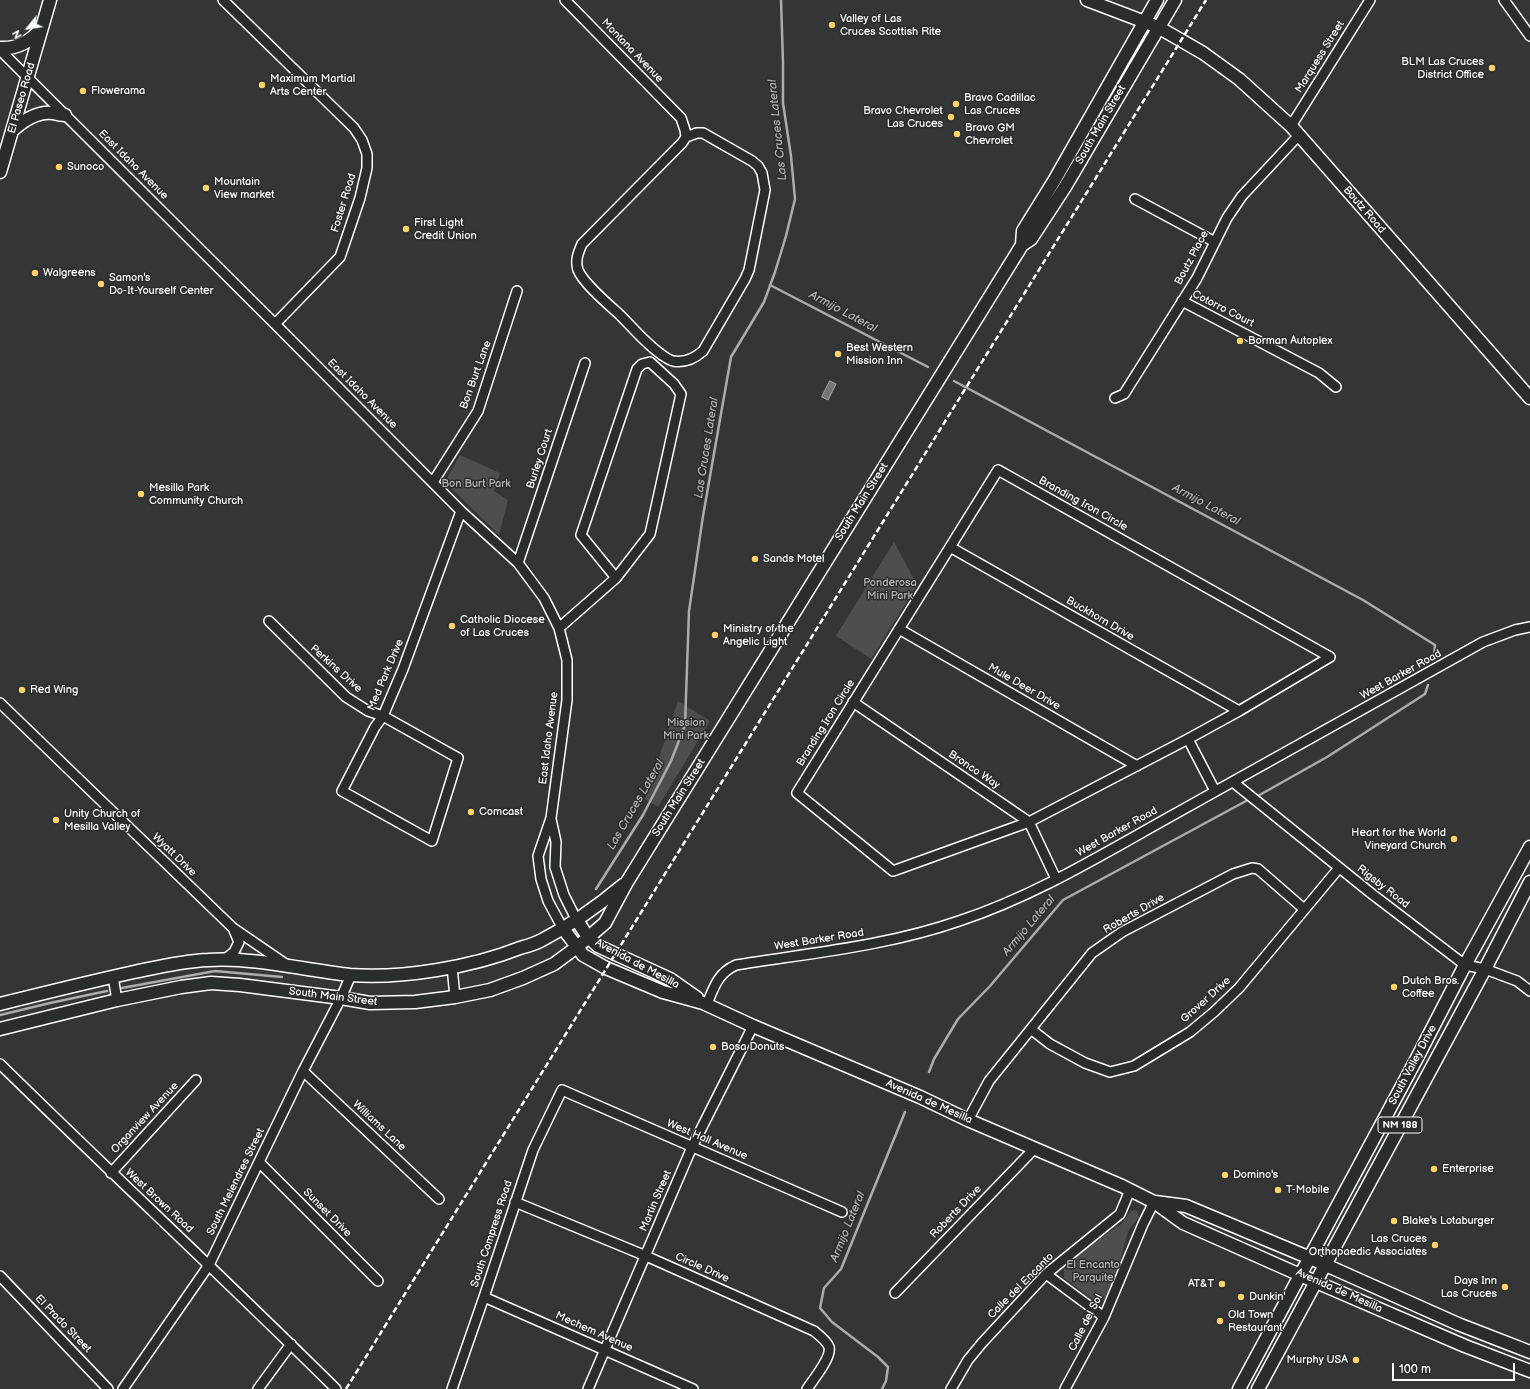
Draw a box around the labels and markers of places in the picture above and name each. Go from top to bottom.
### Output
place label: Valley of Las Cruces Scottish Rite [840,12,941,38]
marker: Valley of Las Cruces Scottish Rite [827,20,837,30]
place label: BLM Las Cruces District Office [1401,55,1484,81]
marker: BLM Las Cruces District Office [1487,63,1497,73]
place label: Maximum Martial Arts Center [270,72,355,98]
marker: Maximum Martial Arts Center [257,80,267,90]
place label: Flowerama [91,84,145,98]
marker: Flowerama [78,86,88,96]
place label: Bravo Cadillac Las Cruces [964,91,1036,117]
marker: Bravo Cadillac Las Cruces [951,99,961,109]
place label: Bravo Chevrolet Las Cruces [863,104,943,130]
marker: Bravo Chevrolet Las Cruces [946,112,956,122]
place label: Bravo GM Chevrolet [965,121,1015,147]
marker: Bravo GM Chevrolet [952,129,962,139]
place label: Sunoco [67,160,104,174]
marker: Sunoco [54,162,64,172]
place label: Mountain View market [214,175,275,201]
marker: Mountain View market [201,183,211,193]
place label: First Light Credit Union [414,216,477,242]
marker: First Light Credit Union [401,224,411,234]
place label: Walgreens [43,266,96,280]
marker: Walgreens [30,268,40,278]
place label: Samon's Do-It-Yourself Center [109,271,213,297]
marker: Samon's Do-It-Yourself Center [96,279,106,289]
place label: Borman Autoplex [1248,334,1333,348]
marker: Borman Autoplex [1235,336,1245,346]
place label: Best Western Mission Inn [846,341,913,367]
marker: Best Western Mission Inn [833,349,843,359]
place label: Mesilla Park Community Church [149,481,243,507]
marker: Mesilla Park Community Church [136,489,146,499]
place label: Sands Motel [763,552,824,566]
marker: Sands Motel [750,554,760,564]
place label: Catholic Diocese of Las Cruces [460,613,545,639]
marker: Catholic Diocese of Las Cruces [447,621,457,631]
place label: Ministry of the Angelic Light [723,622,794,648]
marker: Ministry of the Angelic Light [710,630,720,640]
place label: Red Wing [30,683,78,697]
marker: Red Wing [17,685,27,695]
place label: Comcast [479,805,523,819]
place label: Unity Church of Mesilla Valley [64,807,140,833]
marker: Comcast [466,807,476,817]
marker: Unity Church of Mesilla Valley [51,815,61,825]
place label: Heart for the World Vineyard Church [1351,826,1446,852]
marker: Heart for the World Vineyard Church [1449,834,1459,844]
place label: Dutch Bros. Coffee [1402,974,1459,1000]
marker: Dutch Bros. Coffee [1389,982,1399,992]
place label: Bosa Donuts [721,1040,785,1054]
marker: Bosa Donuts [708,1042,718,1052]
place label: Enterprise [1442,1162,1494,1176]
marker: Enterprise [1429,1164,1439,1174]
place label: Domino's [1233,1168,1278,1182]
marker: Domino's [1220,1170,1230,1180]
place label: T-Mobile [1286,1183,1329,1197]
marker: T-Mobile [1273,1185,1283,1195]
place label: Blake's Lotaburger [1402,1214,1494,1228]
marker: Blake's Lotaburger [1389,1216,1399,1226]
place label: Las Cruces Orthopaedic Associates [1309,1232,1427,1258]
marker: Las Cruces Orthopaedic Associates [1430,1240,1440,1250]
place label: Days Inn Las Cruces [1441,1274,1497,1300]
place label: AT&T [1188,1277,1214,1291]
marker: AT&T [1217,1279,1227,1289]
marker: Days Inn Las Cruces [1500,1282,1510,1292]
place label: Dunkin' [1249,1290,1286,1304]
marker: Dunkin' [1236,1292,1246,1302]
place label: Old Town Restaurant [1228,1308,1283,1334]
marker: Old Town Restaurant [1215,1316,1225,1326]
place label: Murphy USA [1287,1353,1348,1367]
marker: Murphy USA [1351,1355,1361,1365]

